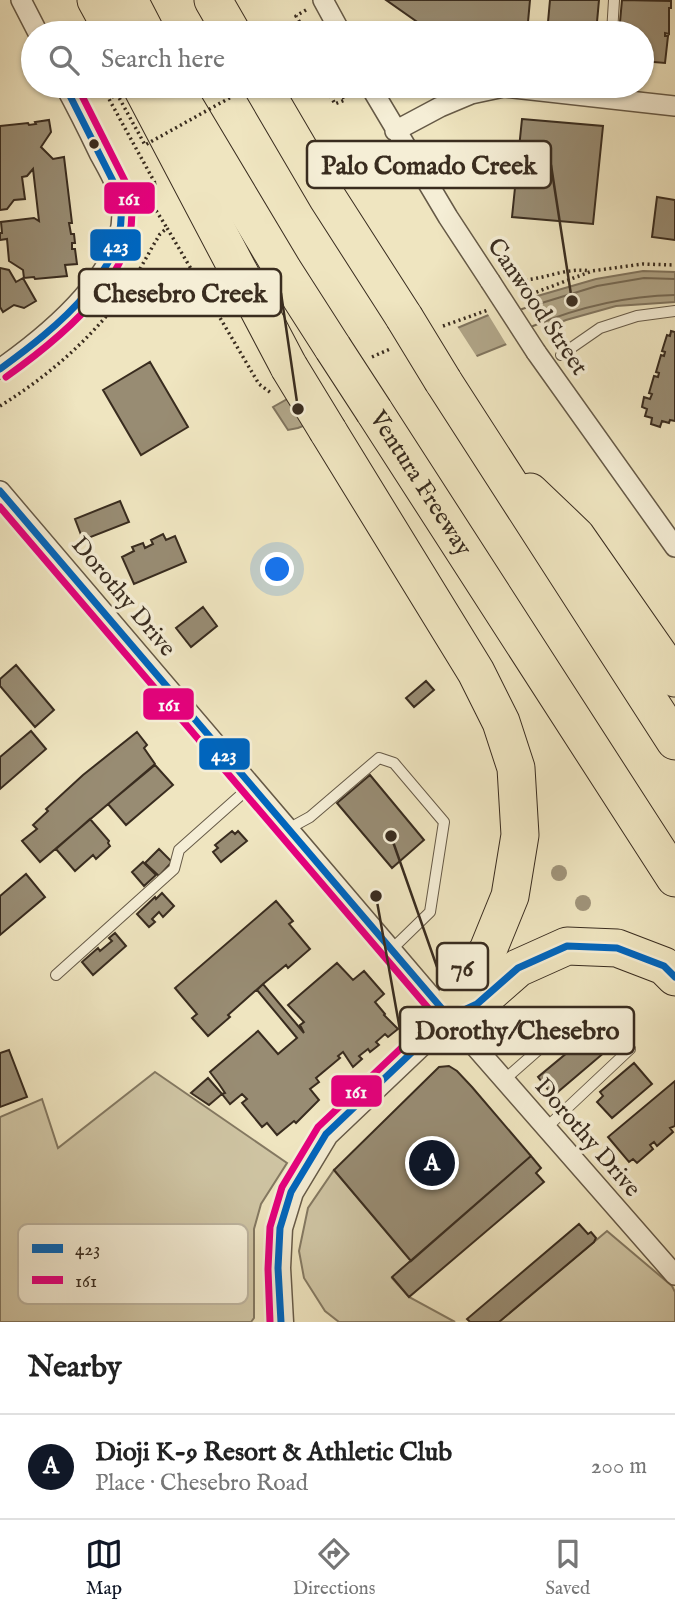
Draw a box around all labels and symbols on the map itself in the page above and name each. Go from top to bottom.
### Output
unlabelled marker [87,137,101,151]
callout: Palo Comado Creek [307,141,551,188]
text: Palo Comado Creek [321,150,538,183]
line badge: 161 [103,181,156,215]
text: 161 [118,188,140,212]
line badge: 423 [89,228,142,262]
street label: Canwood Street [480,232,594,382]
text: 423 [103,235,129,259]
callout: Chesebro Creek [79,269,281,316]
text: Chesebro Creek [93,278,268,311]
street label: Ventura Freeway [362,404,479,562]
street label: Dorothy Drive [64,531,182,663]
your location [260,552,294,586]
line badge: 161 [142,687,195,721]
text: 161 [158,694,180,718]
line badge: 423 [198,737,251,771]
text: 423 [211,744,237,768]
callout: 76 [437,943,488,990]
text: 76 [450,952,475,985]
callout: Dorothy/Chesebro [400,1007,634,1054]
text: Dorothy/Chesebro [414,1015,620,1048]
street label: Dorothy Drive [527,1072,647,1204]
line badge: 161 [330,1074,383,1108]
text: 161 [345,1081,367,1105]
pin: A [409,1137,455,1189]
legend [18,1224,248,1304]
text: 423 [75,1238,100,1262]
text: 161 [75,1270,97,1294]

